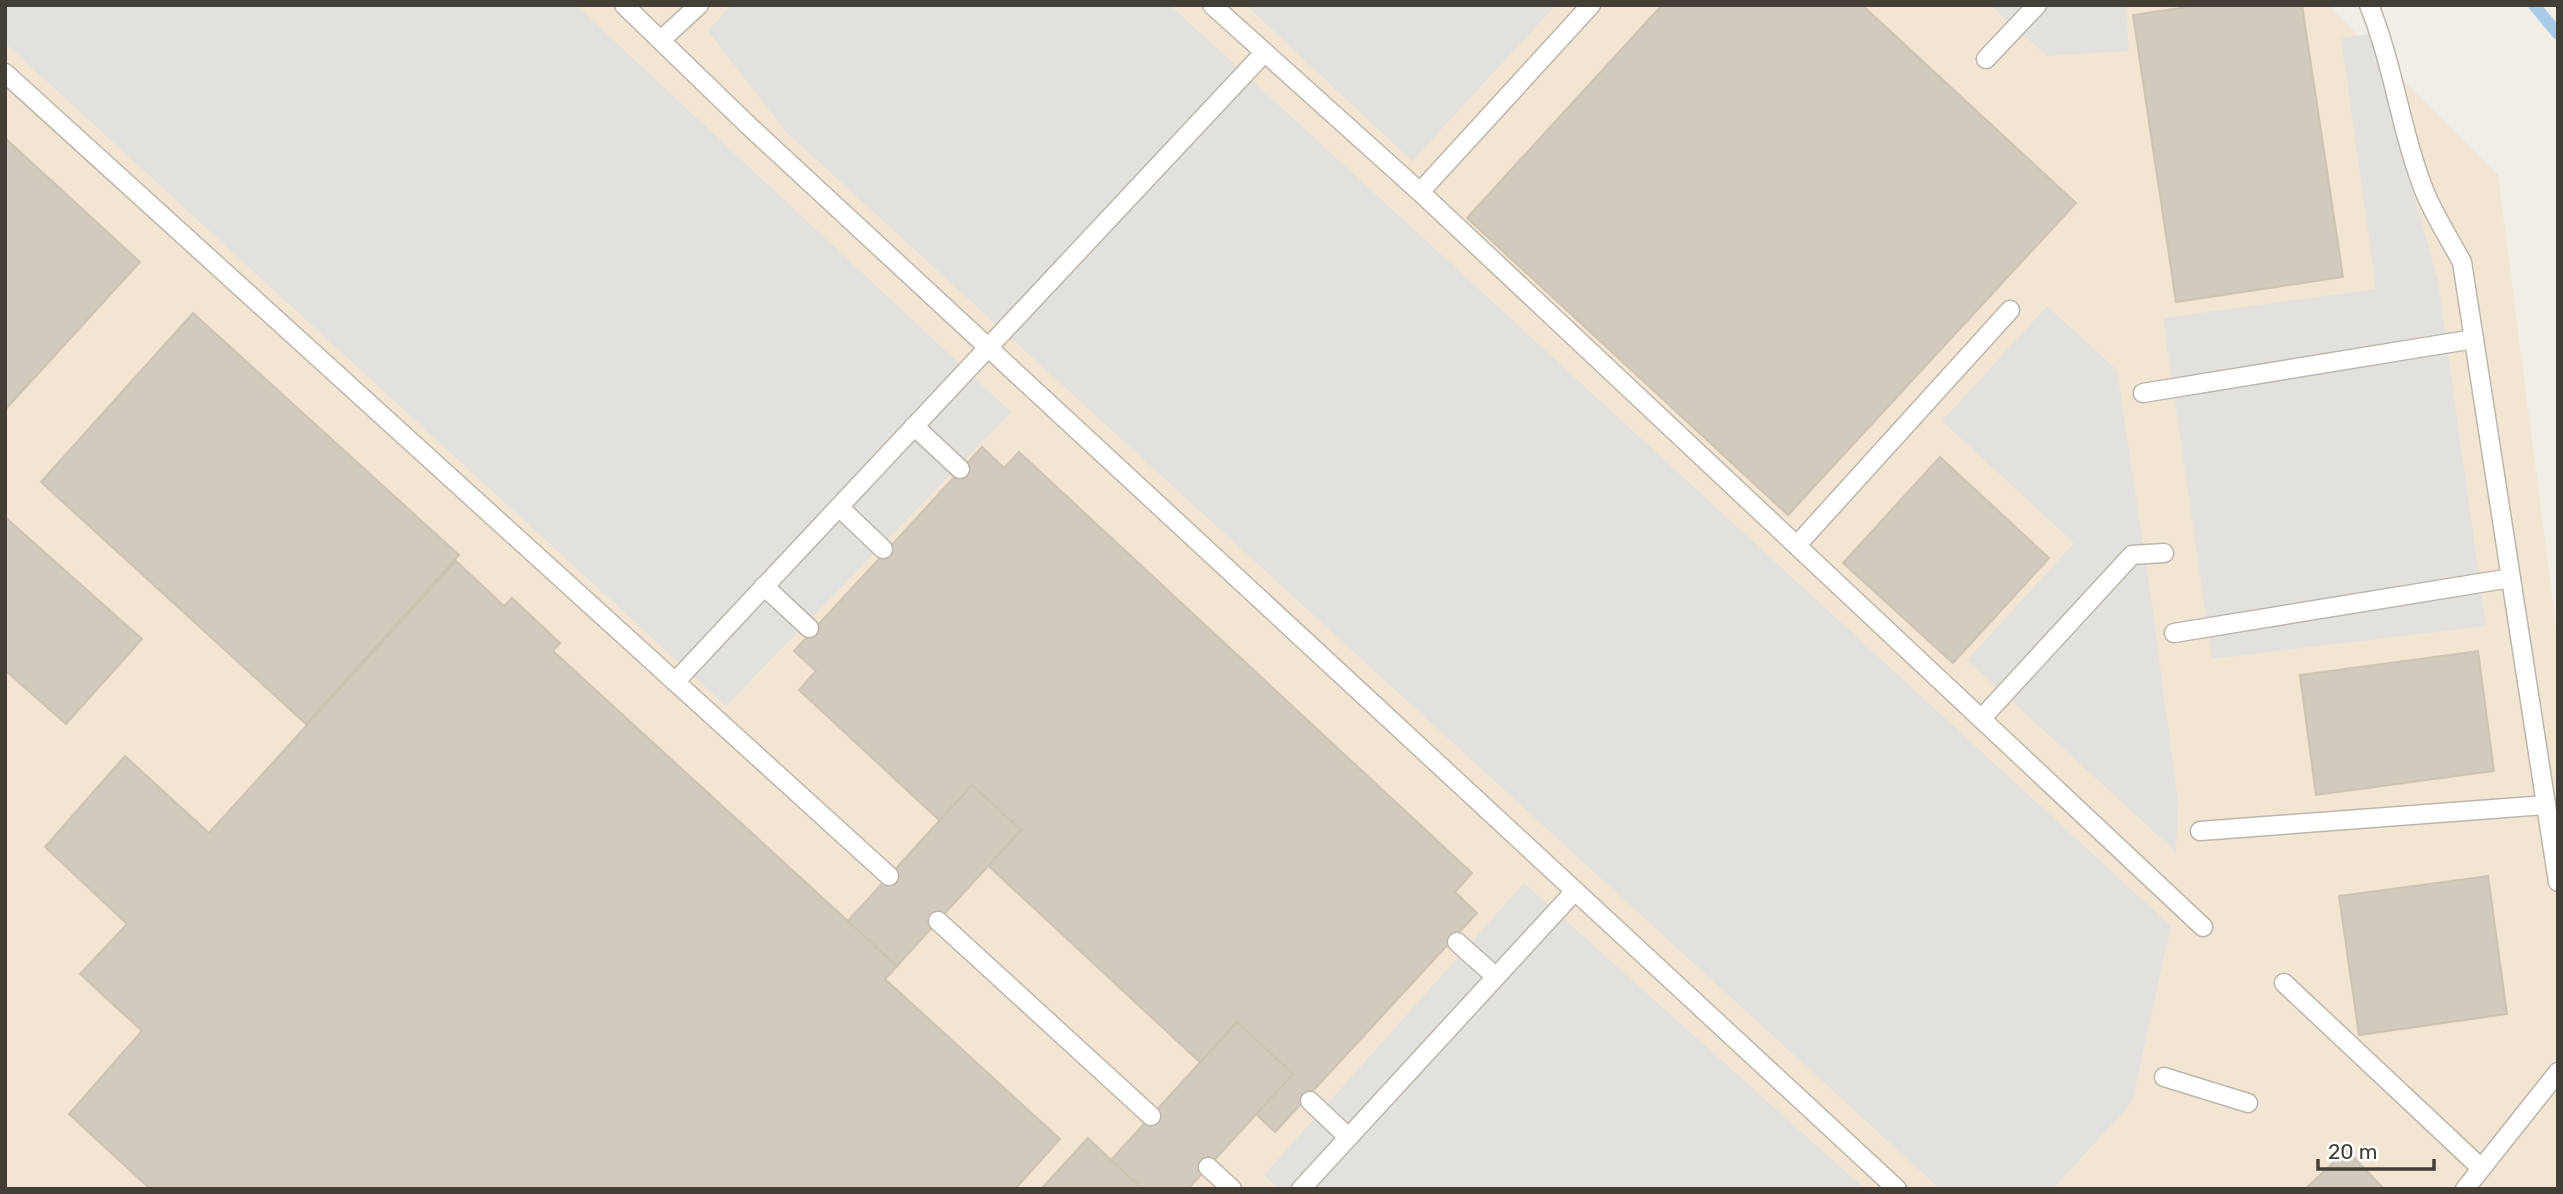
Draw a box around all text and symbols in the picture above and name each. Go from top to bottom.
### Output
scale bar [2318,1128,2434,1172]
text: 20 m [2328,1139,2377,1164]

